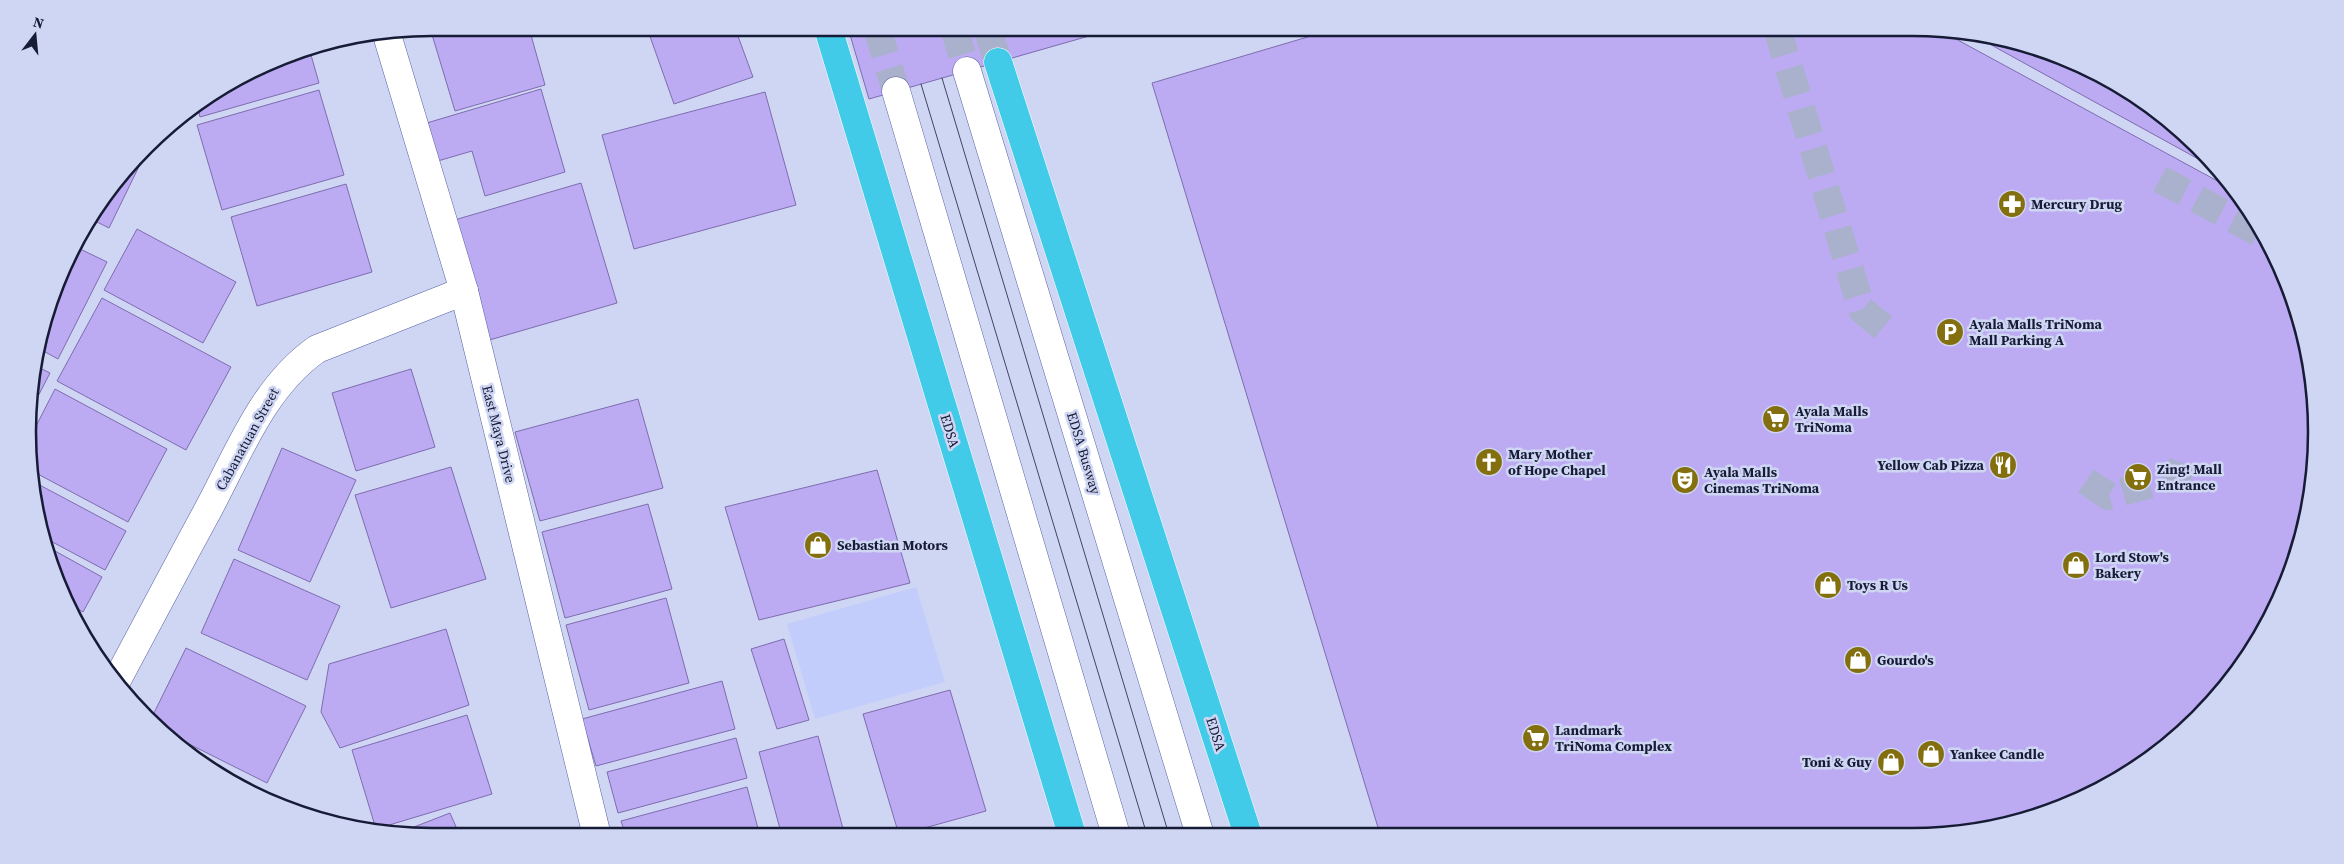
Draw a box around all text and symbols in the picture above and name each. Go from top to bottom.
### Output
north arrow [10,10,60,60]
text: N [31,11,46,34]
pharmacy icon: Mercury Drug [1997,189,2027,219]
place label: Mercury Drug [2031,194,2122,214]
place label: Ayala Malls TriNoma Mall Parking A [1969,314,2102,350]
parking icon: Ayala Malls TriNoma Mall Parking A [1935,317,1965,347]
street label: East Maya Drive [477,383,521,485]
street label: Cabanatuan Street [211,384,284,494]
place label: Ayala Malls TriNoma [1795,401,1869,437]
supermarket icon: Ayala Malls TriNoma [1761,404,1791,434]
street label: EDSA Busway [1062,409,1106,497]
street label: EDSA [935,412,965,451]
place label: Mary Mother of Hope Chapel [1508,444,1606,480]
church icon: Mary Mother of Hope Chapel [1474,447,1504,477]
restaurant icon: Yellow Cab Pizza [1988,450,2018,480]
place label: Yellow Cab Pizza [1877,455,1985,475]
place label: Zing! Mall Entrance [2157,459,2222,495]
place label: Ayala Malls Cinemas TriNoma [1704,462,1820,498]
supermarket icon: Zing! Mall Entrance [2123,462,2153,492]
theatre icon: Ayala Malls Cinemas TriNoma [1670,465,1700,495]
shop icon: Sebastian Motors [803,530,833,560]
place label: Sebastian Motors [837,535,949,555]
place label: Lord Stow's Bakery [2095,547,2169,583]
shop icon: Lord Stow's Bakery [2061,550,2091,580]
shop icon: Toys R Us [1813,570,1843,600]
place label: Toys R Us [1847,575,1908,595]
shop icon: Gourdo's [1843,645,1873,675]
place label: Gourdo's [1877,650,1934,670]
street label: EDSA [1201,714,1231,754]
place label: Landmark TriNoma Complex [1555,720,1672,756]
supermarket icon: Landmark TriNoma Complex [1521,723,1551,753]
shop icon: Yankee Candle [1916,739,1946,769]
place label: Yankee Candle [1950,744,2044,764]
shop icon: Toni & Guy [1876,747,1906,777]
place label: Toni & Guy [1802,752,1873,772]

